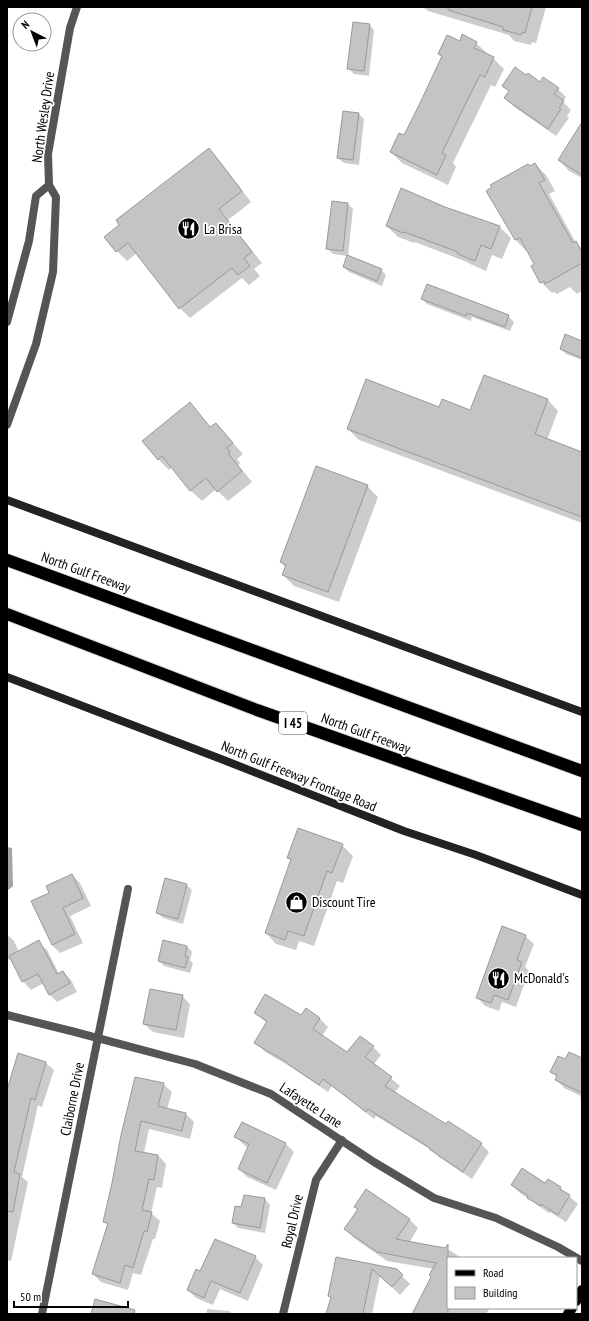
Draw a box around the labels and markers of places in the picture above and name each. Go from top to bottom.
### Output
restaurant icon: La Brisa [175,216,201,242]
place label: La Brisa [204,220,242,238]
shop icon: Discount Tire [283,889,309,915]
place label: Discount Tire [312,893,376,911]
restaurant icon: McDonald's [486,965,512,991]
place label: McDonald's [514,969,569,987]

